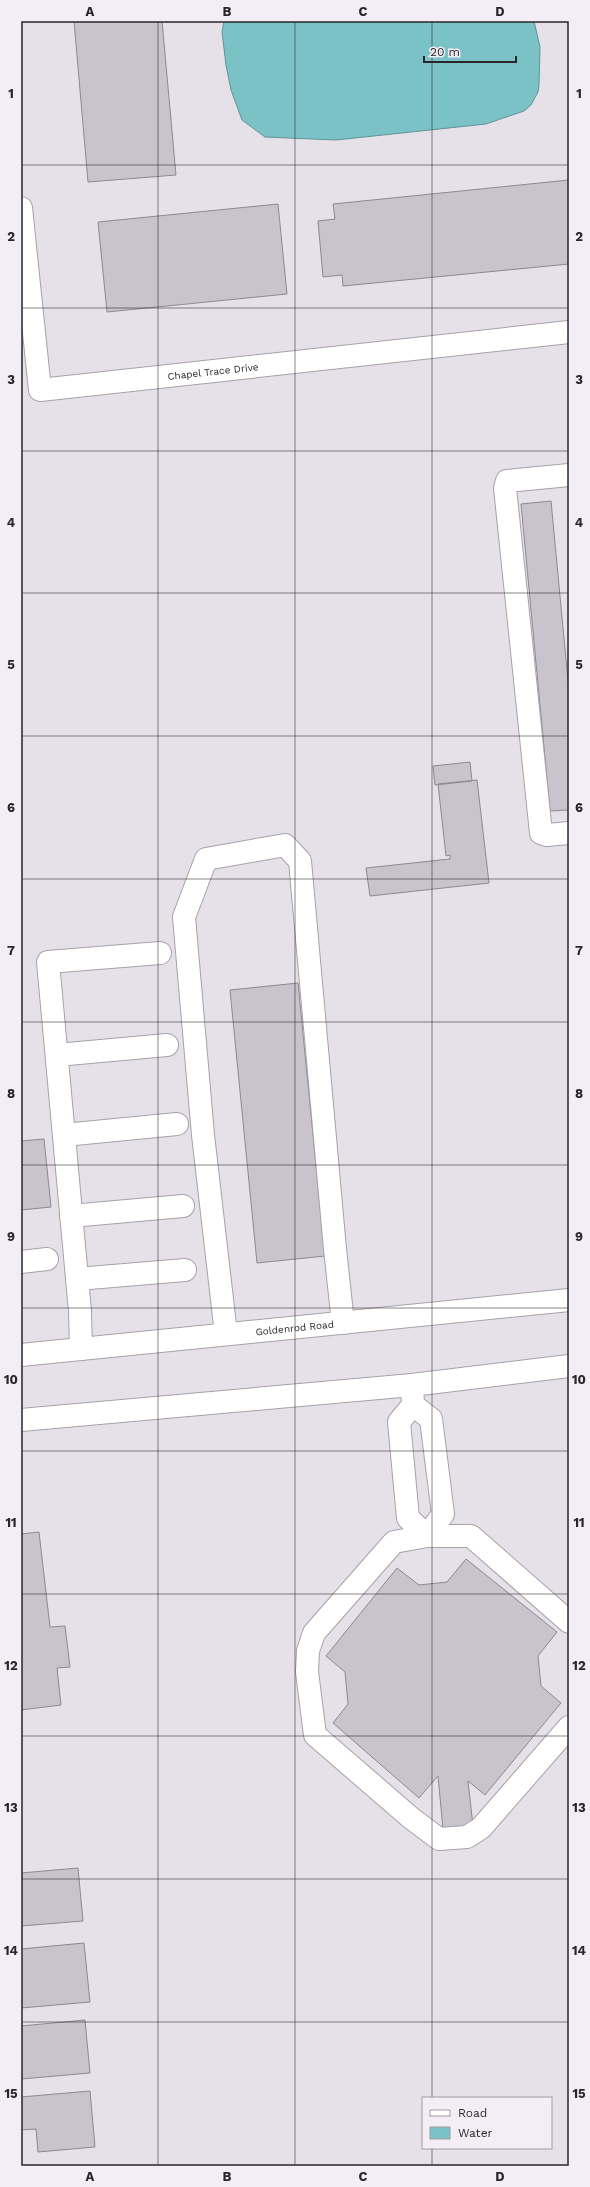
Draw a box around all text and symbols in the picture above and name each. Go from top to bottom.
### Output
text: A [86,4,95,19]
text: B [223,4,232,19]
text: C [359,4,368,19]
text: D [495,4,505,19]
scale bar [424,38,516,64]
text: 20 m [430,45,460,59]
text: 1 [8,86,14,101]
text: 1 [576,86,582,101]
text: 2 [7,229,15,244]
text: 2 [575,229,583,244]
street label: Chapel Trace Drive [167,361,259,381]
text: 3 [7,372,15,387]
text: 3 [575,372,583,387]
text: 4 [7,515,16,530]
text: 4 [575,515,584,530]
text: 5 [7,657,15,672]
text: 5 [575,657,583,672]
text: 6 [7,800,15,815]
text: 6 [575,800,583,815]
text: 7 [7,943,15,958]
text: 7 [575,943,583,958]
text: 8 [7,1086,15,1101]
text: 8 [575,1086,583,1101]
text: 9 [7,1229,15,1244]
text: 9 [575,1229,583,1244]
street label: Goldenrod Road [255,1318,334,1337]
text: 10 [4,1372,18,1387]
text: 10 [572,1372,586,1387]
text: 11 [5,1515,17,1530]
text: 11 [573,1515,585,1530]
text: 12 [4,1658,18,1673]
text: 12 [572,1658,586,1673]
text: 13 [4,1800,18,1815]
text: 13 [572,1800,586,1815]
text: 14 [4,1943,19,1958]
text: 14 [572,1943,587,1958]
text: 15 [4,2086,18,2101]
text: 15 [572,2086,586,2101]
legend [422,2097,552,2149]
text: Road [458,2106,487,2120]
text: Water [458,2126,493,2140]
text: A [86,2169,95,2184]
text: B [223,2169,232,2184]
text: C [359,2169,368,2184]
text: D [495,2169,505,2184]

